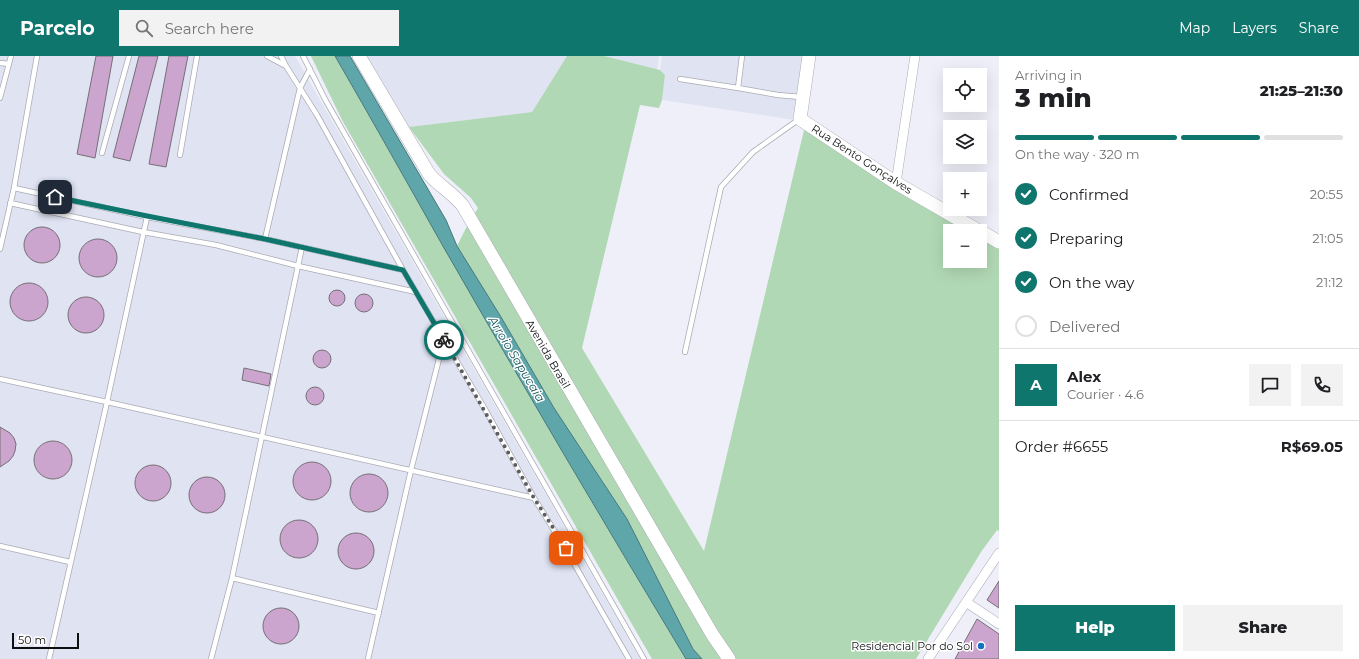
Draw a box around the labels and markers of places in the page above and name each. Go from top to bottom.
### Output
pin [38,180,72,214]
pin [549,531,583,565]
place label: Residencial Por do Sol [851,639,973,653]
marker: Residencial Por do Sol [976,641,986,651]

